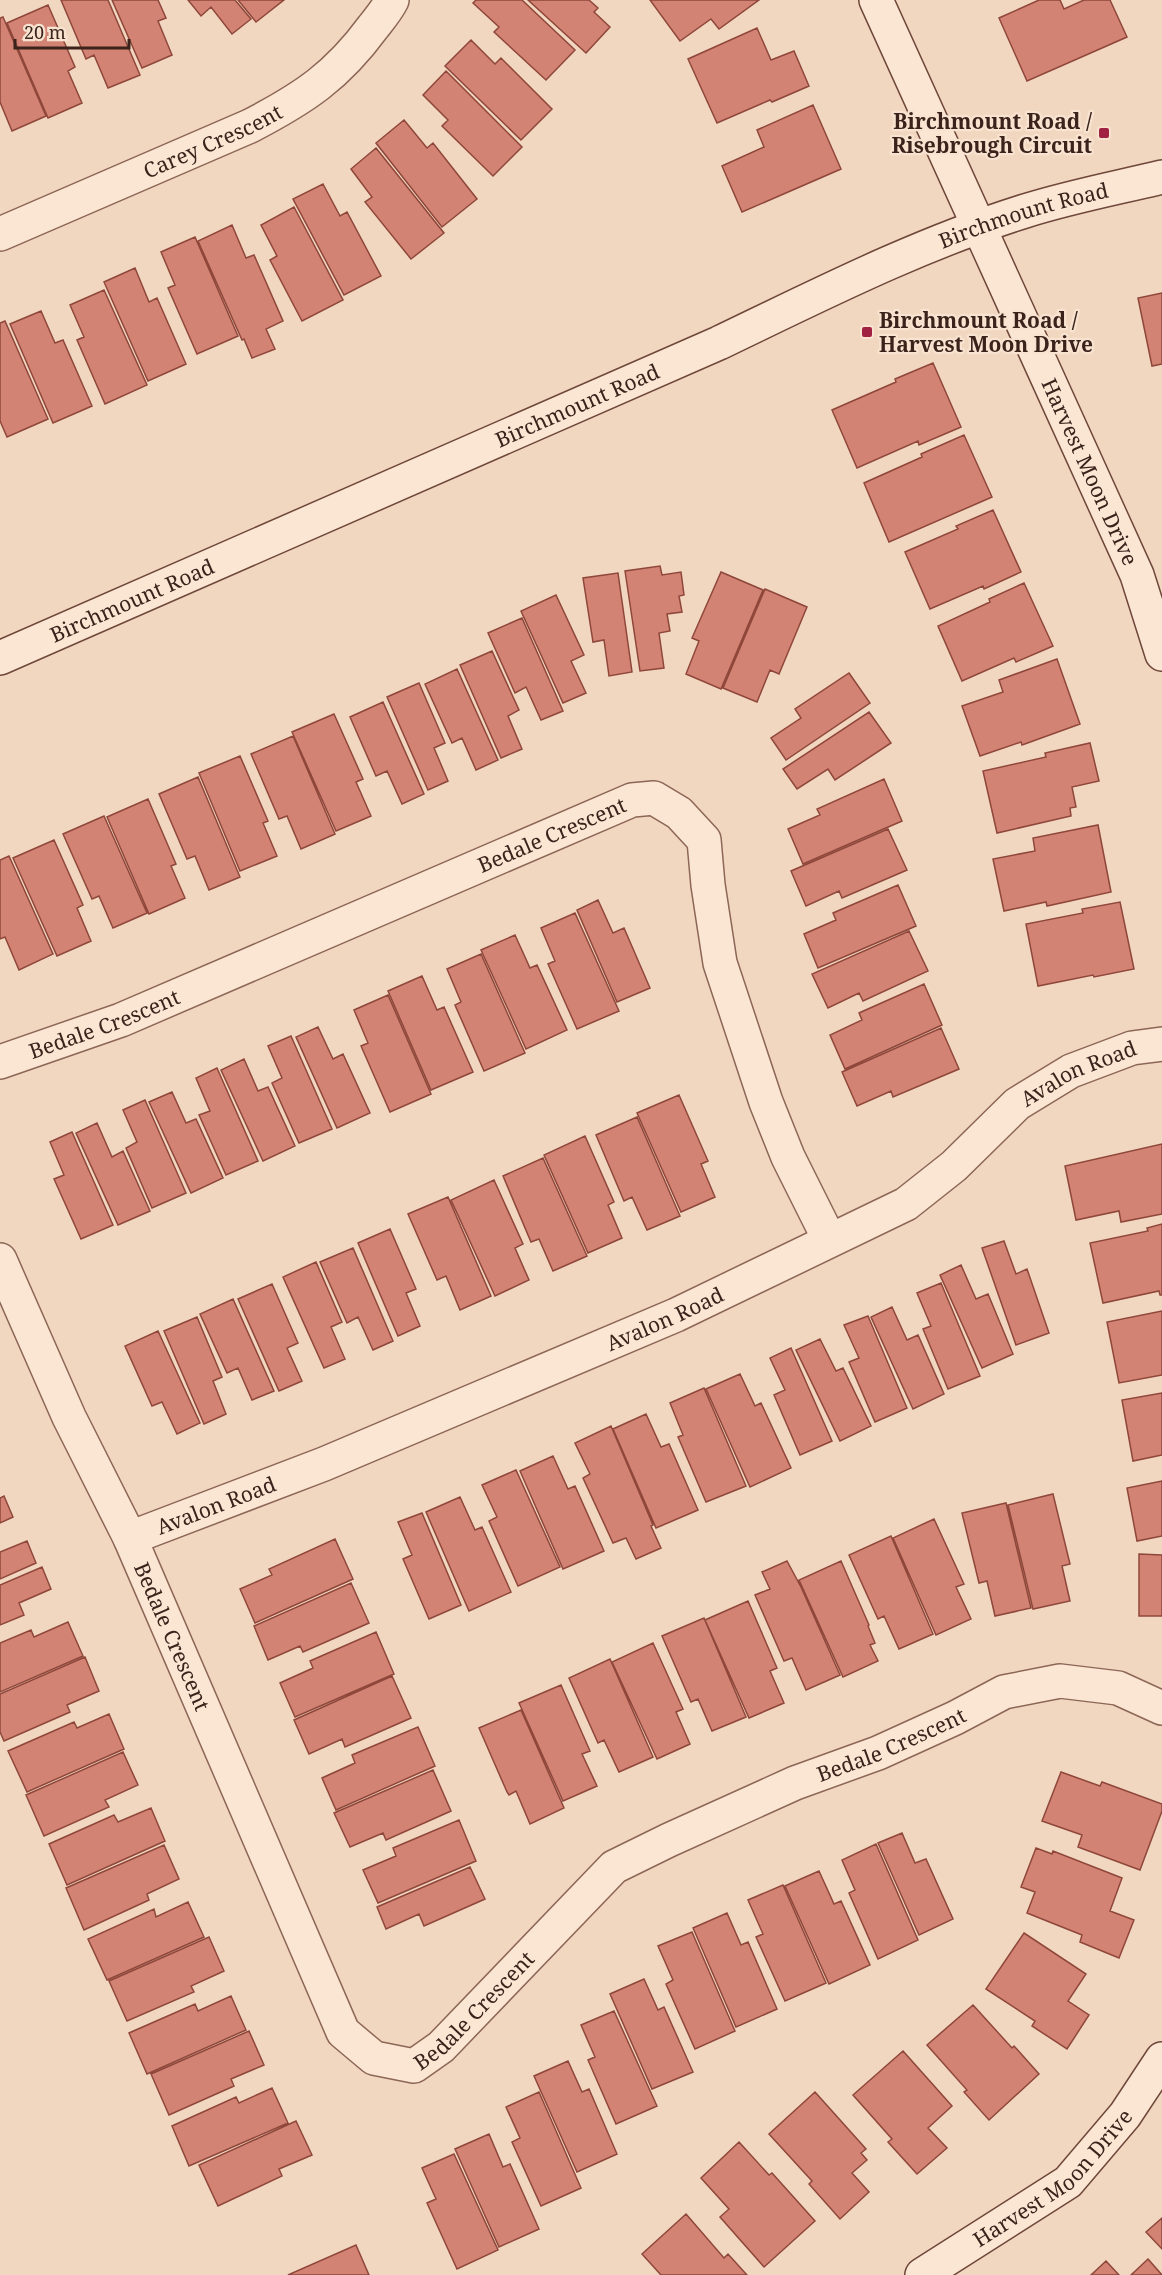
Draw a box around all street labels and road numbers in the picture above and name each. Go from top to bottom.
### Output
street label: Carey Crescent [139,97,287,184]
street label: Birchmount Road [934,176,1111,255]
street label: Birchmount Road [491,357,664,453]
street label: Harvest Moon Drive [1036,374,1145,570]
street label: Birchmount Road [45,552,218,648]
street label: Bedale Crescent [473,790,630,879]
street label: Bedale Crescent [25,982,184,1065]
street label: Avalon Road [1015,1034,1140,1113]
street label: Avalon Road [602,1280,728,1357]
street label: Avalon Road [152,1470,280,1541]
street label: Bedale Crescent [128,1558,217,1715]
street label: Bedale Crescent [813,1701,971,1788]
street label: Bedale Crescent [408,1945,540,2076]
street label: Harvest Moon Drive [967,2103,1138,2253]

